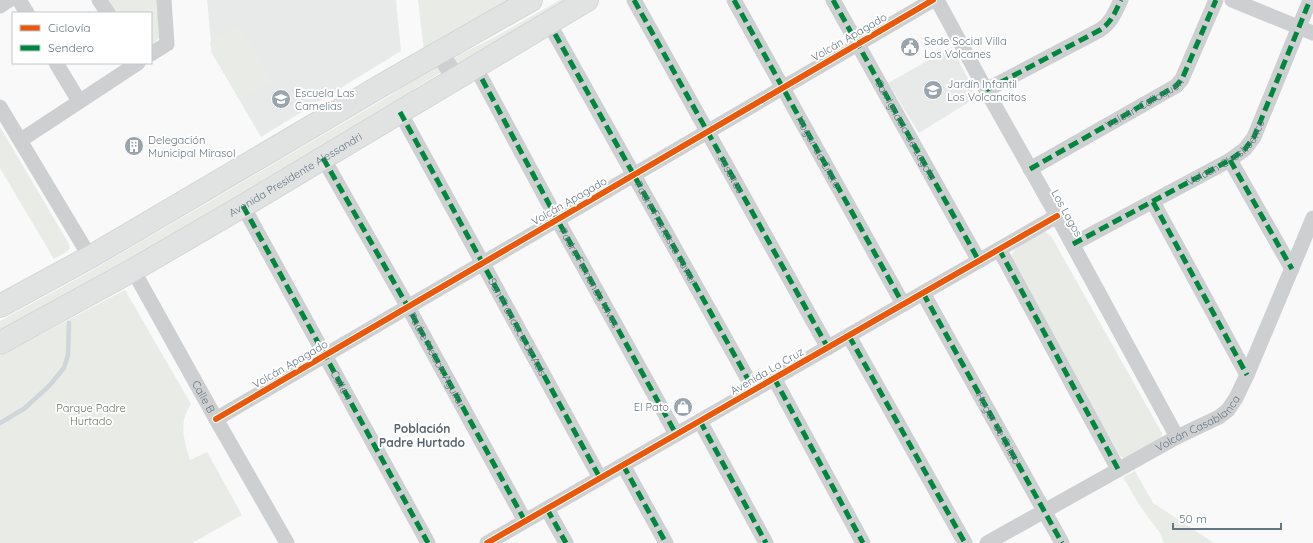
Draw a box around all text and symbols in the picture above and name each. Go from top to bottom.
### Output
street label: Volcán Apagado [809,9,890,64]
legend [12,12,152,64]
text: Ciclovía [48,20,91,35]
place label: Sede Social Villa Los Volcanes [924,34,1007,61]
public building icon: Sede Social Villa Los Volcanes [899,36,921,58]
text: Sendero [48,40,94,55]
street label: Volcán Callaquén [1103,75,1187,132]
street label: San Ignacio de Loyola [872,77,939,183]
place label: Jardín Infantil Los Volcancitos [947,77,1026,104]
school or university icon: Jardín Infantil Los Volcancitos [922,79,944,101]
place label: Escuela Las Camelias [295,86,354,113]
school or university icon: Escuela Las Camelias [270,88,292,110]
street label: Hogar de Cristo [793,113,844,191]
street label: Volcán Choshuenco [1184,117,1268,189]
street label: Avenida Presidente Alessandri [226,129,365,220]
place label: Delegación Municipal Mirasol [148,133,236,160]
building icon: Delegación Municipal Mirasol [123,135,145,157]
street label: Jesuitas [715,152,747,196]
street label: Volcán Apagado [529,173,610,228]
street label: Padre Francisco Javier [632,179,701,288]
street label: Los Lagos [1048,187,1086,239]
street label: Padre Fernando Vives [556,225,623,330]
street label: San Francisco de Asís [485,275,550,379]
street label: Padre Nelson Aguilar [405,310,469,411]
street label: Volcán Apagado [250,336,331,391]
street label: Avenida La Cruz [728,344,806,398]
street label: Calle 1 [327,367,355,402]
street label: Calle B [189,378,218,415]
street label: Hogar de Cristo [973,390,1024,467]
street label: Volcán Casablanca [1153,392,1243,455]
shop icon: El Pato [672,396,694,418]
place label: El Pato [634,400,669,414]
park label: Parque Padre Hurtado [56,401,126,428]
district label: Población Padre Hurtado [379,421,466,450]
scale bar [1173,505,1281,531]
text: 50 m [1179,511,1207,526]

